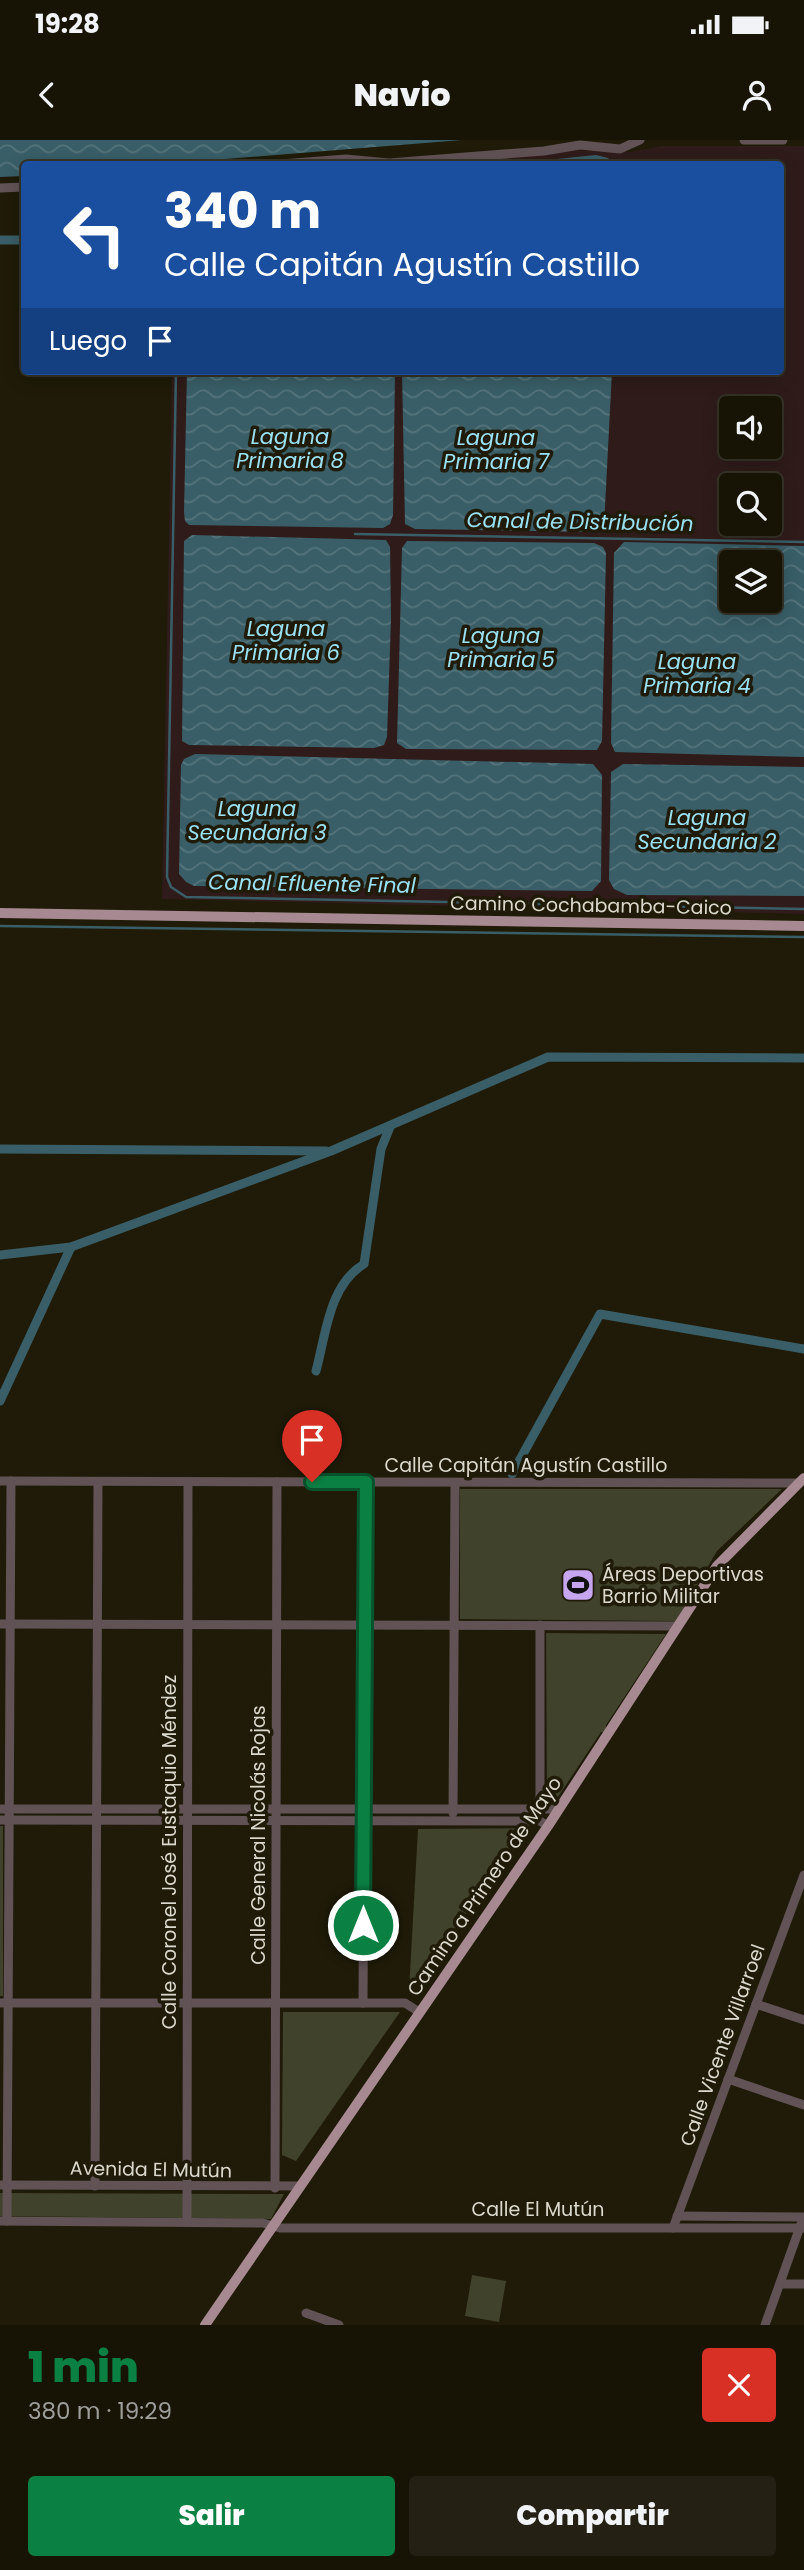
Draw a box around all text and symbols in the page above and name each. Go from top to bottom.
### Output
text: 19:28 [35,6,100,42]
text: Navio [353,72,451,117]
icon: back [28,76,66,114]
icon: person [738,76,776,114]
text: 340 m [164,177,321,245]
icon: left [49,189,140,280]
text: Calle Capitán Agustín Castillo [164,242,640,287]
icon: arrive [141,322,179,360]
text: Luego [49,323,127,359]
map controls [719,396,782,613]
button: sound [719,396,782,459]
water label: Laguna Primaria 8 [236,422,344,475]
water label: Laguna Primaria 7 [443,423,550,476]
button: search [719,473,782,536]
water label: Canal de Distribución [466,505,694,538]
button: layers [719,550,782,613]
water label: Laguna Primaria 6 [232,614,340,667]
water label: Laguna Primaria 5 [447,621,555,674]
water label: Laguna Primaria 4 [643,647,751,700]
water label: Laguna Secundaria 3 [187,794,327,847]
water label: Laguna Secundaria 2 [638,803,776,856]
water label: Canal Efluente Final [208,867,417,900]
street label: Camino Cochabamba-Caico [450,890,732,921]
pin [282,1410,342,1482]
icon: arrive [293,1421,331,1459]
street label: Calle Capitán Agustín Castillo [385,1452,667,1479]
place label: Áreas Deportivas Barrio Militar [602,1561,764,1610]
sports icon: Áreas Deportivas Barrio Militar [559,1566,597,1604]
street label: Calle Coronel José Eustaquio Méndez [156,1675,183,2029]
street label: Calle General Nicolás Rojas [245,1705,272,1965]
street label: Camino a Primero de Mayo [401,1771,568,2001]
position arrow [326,1888,400,1962]
street label: Calle Vicente Villarroel [673,1940,772,2150]
street label: Avenida El Mutún [70,2155,232,2184]
street label: Calle El Mutún [472,2196,604,2223]
text: 1 min [28,2338,139,2397]
button: close [702,2348,776,2422]
text: 380 m · 19:29 [28,2395,172,2427]
button: Salir [28,2476,395,2556]
button: Compartir [409,2476,776,2556]

